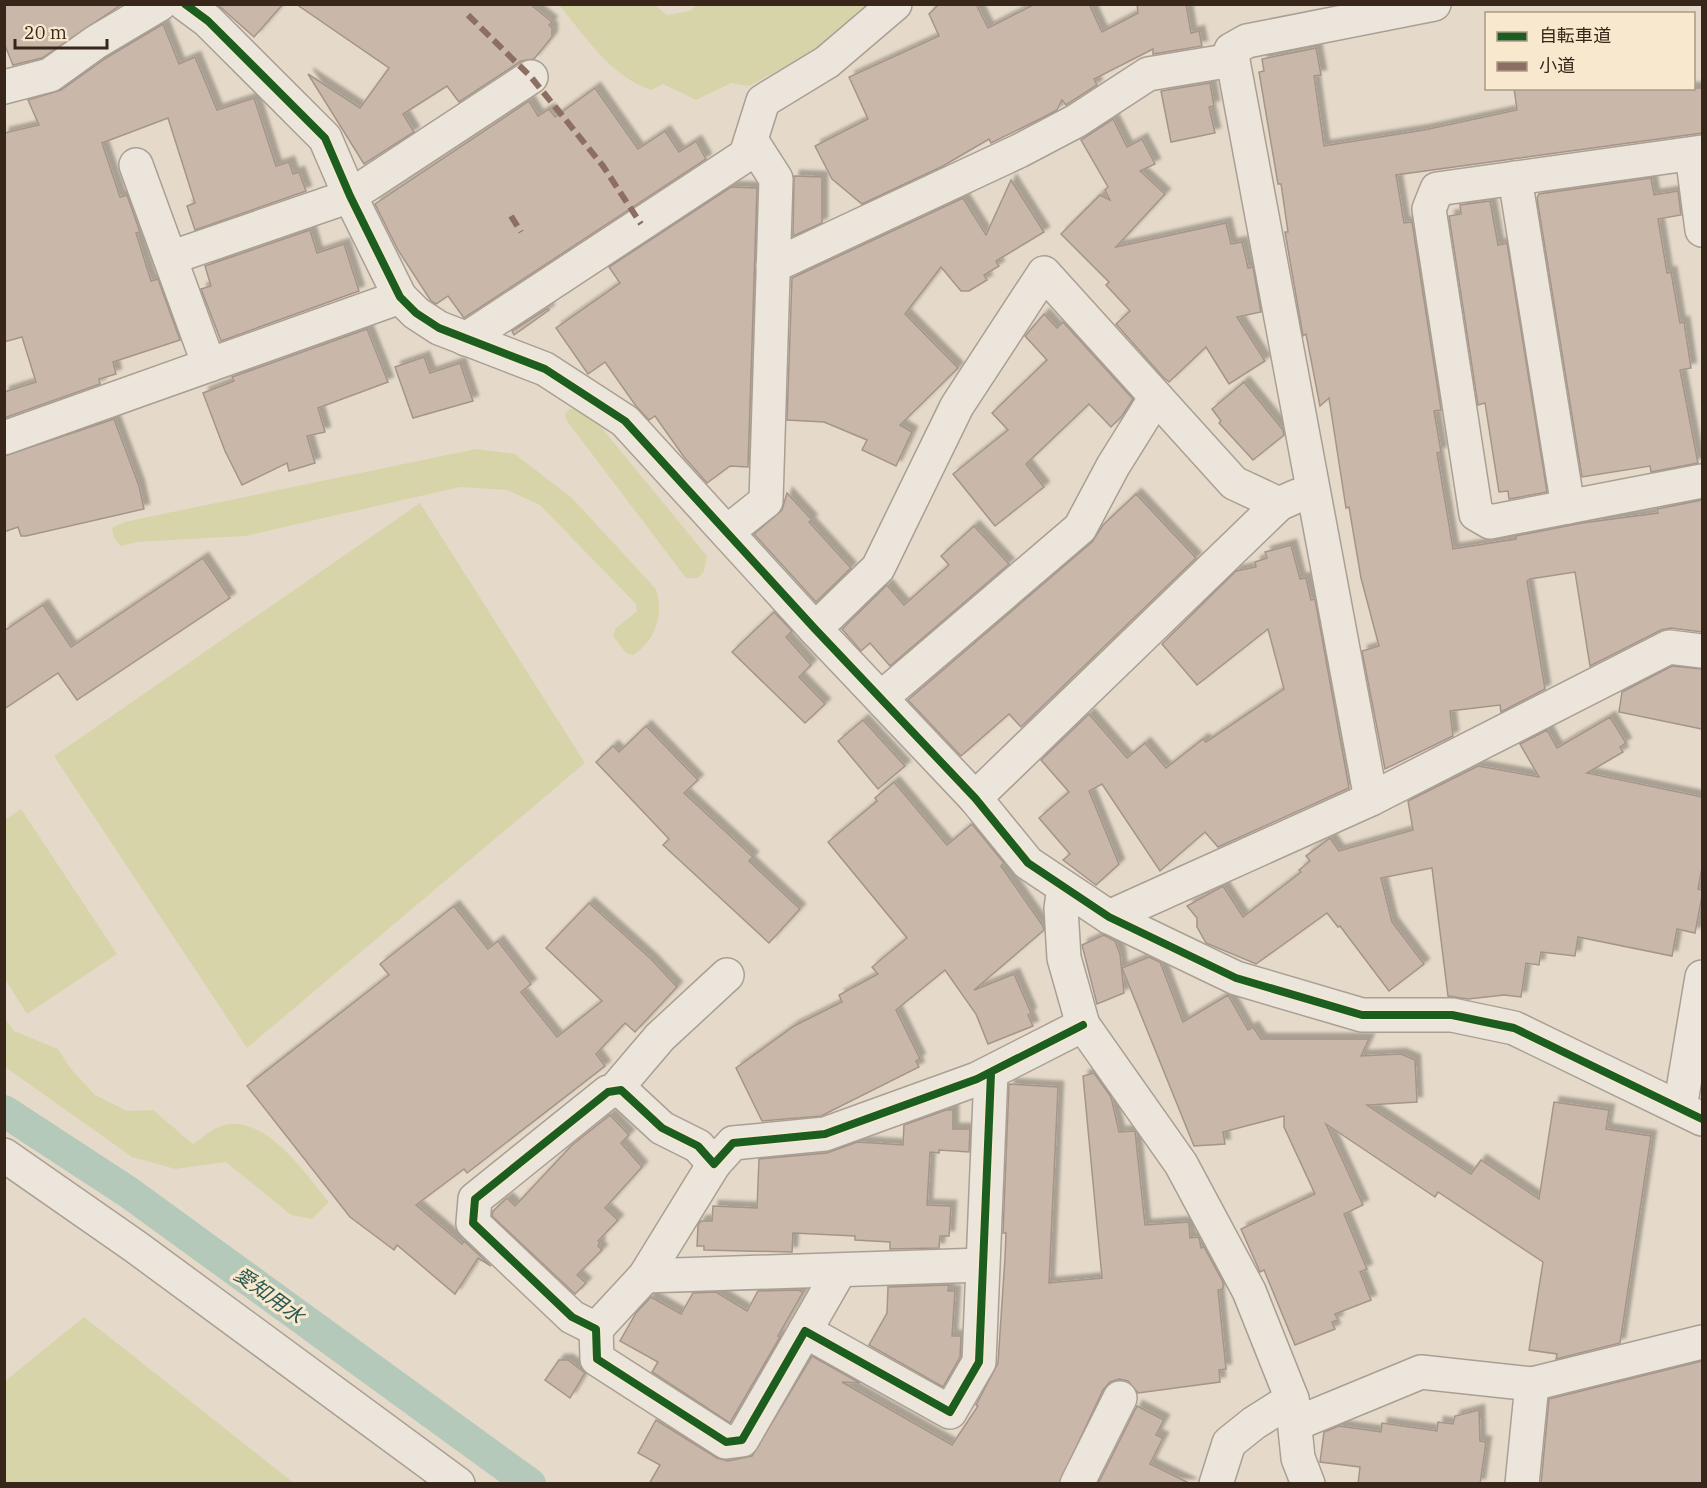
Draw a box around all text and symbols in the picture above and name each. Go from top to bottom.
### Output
scale bar [15,12,106,50]
legend [1485,12,1695,90]
text: 20 m [24,21,67,44]
text: 自転車道 [1539,24,1611,47]
text: 小道 [1539,54,1575,77]
water label: 愛知用水 [229,1260,311,1330]

